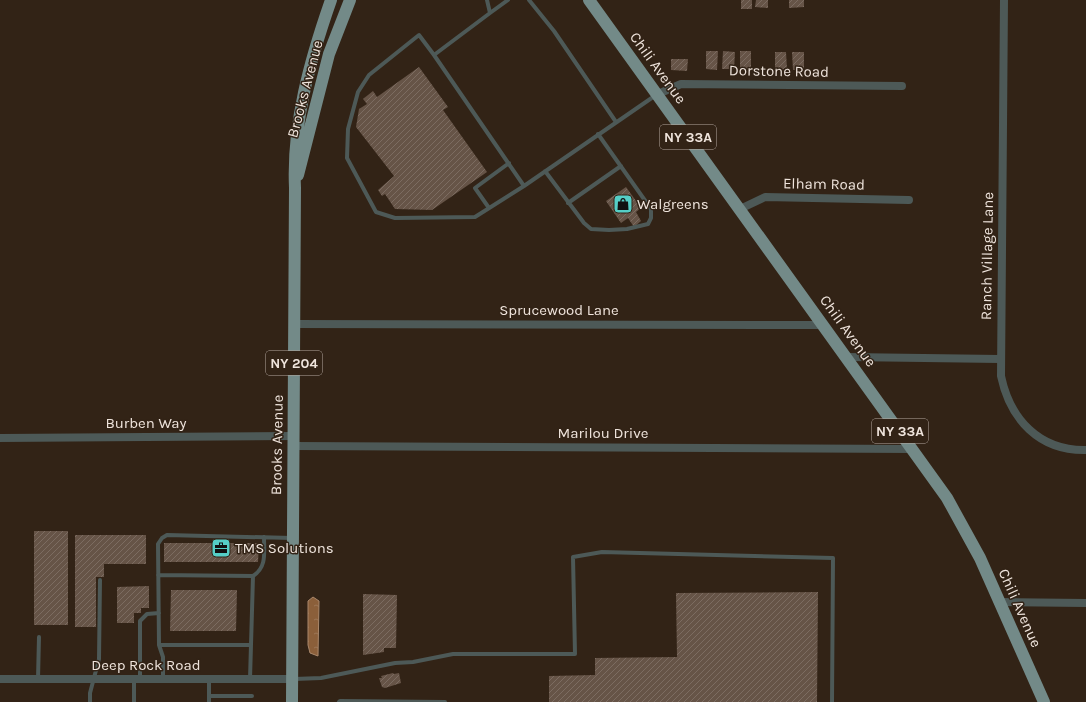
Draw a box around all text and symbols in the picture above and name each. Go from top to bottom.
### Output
street label: Chili Avenue [626,29,690,107]
street label: Brooks Avenue [283,38,327,140]
street label: Dorstone Road [729,61,829,81]
road number: NY 33A [660,125,716,149]
street label: Elham Road [783,174,865,194]
street label: Ranch Village Lane [977,192,997,320]
shop icon: Walgreens [612,193,634,215]
place label: Walgreens [637,195,709,213]
street label: Chili Avenue [816,292,880,370]
street label: Sprucewood Lane [499,301,619,319]
road number: NY 204 [266,351,322,375]
street label: Brooks Avenue [267,395,287,495]
street label: Burben Way [105,414,187,432]
road number: NY 33A [872,419,928,443]
street label: Marilou Drive [558,424,648,442]
office icon: TMS Solutions [210,537,232,559]
place label: TMS Solutions [235,539,334,557]
street label: Chili Avenue [995,566,1045,650]
street label: Deep Rock Road [91,656,201,674]

